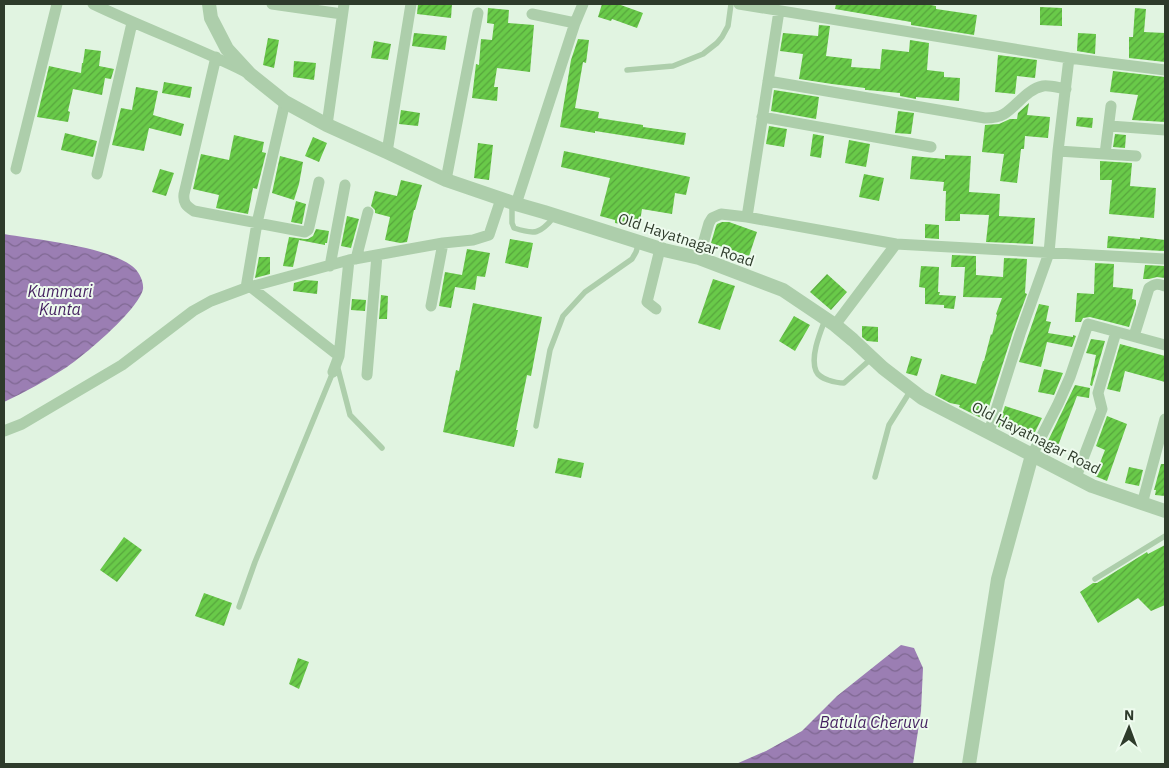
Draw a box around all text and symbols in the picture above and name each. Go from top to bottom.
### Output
street label: Old Hayatnagar Road [616,209,757,270]
water label: Kummari Kunta [28,281,93,319]
street label: Old Hayatnagar Road [969,397,1104,478]
north arrow [1104,703,1154,753]
text: N [1124,706,1134,724]
water label: Batula Cheruvu [820,712,928,732]

